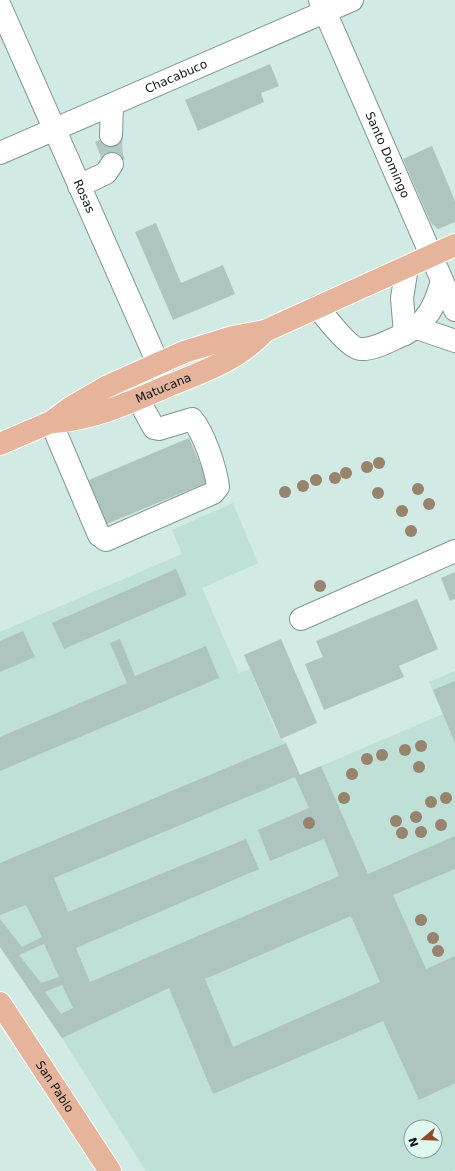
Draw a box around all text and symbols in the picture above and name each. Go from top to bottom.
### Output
street label: Chacabuco [143,57,209,96]
street label: Santo Domingo [363,110,412,200]
street label: Rosas [71,177,98,215]
street label: Matucana [133,370,193,406]
street label: San Pablo [33,1058,77,1115]
north arrow [403,1119,443,1159]
text: N [406,1136,422,1149]

